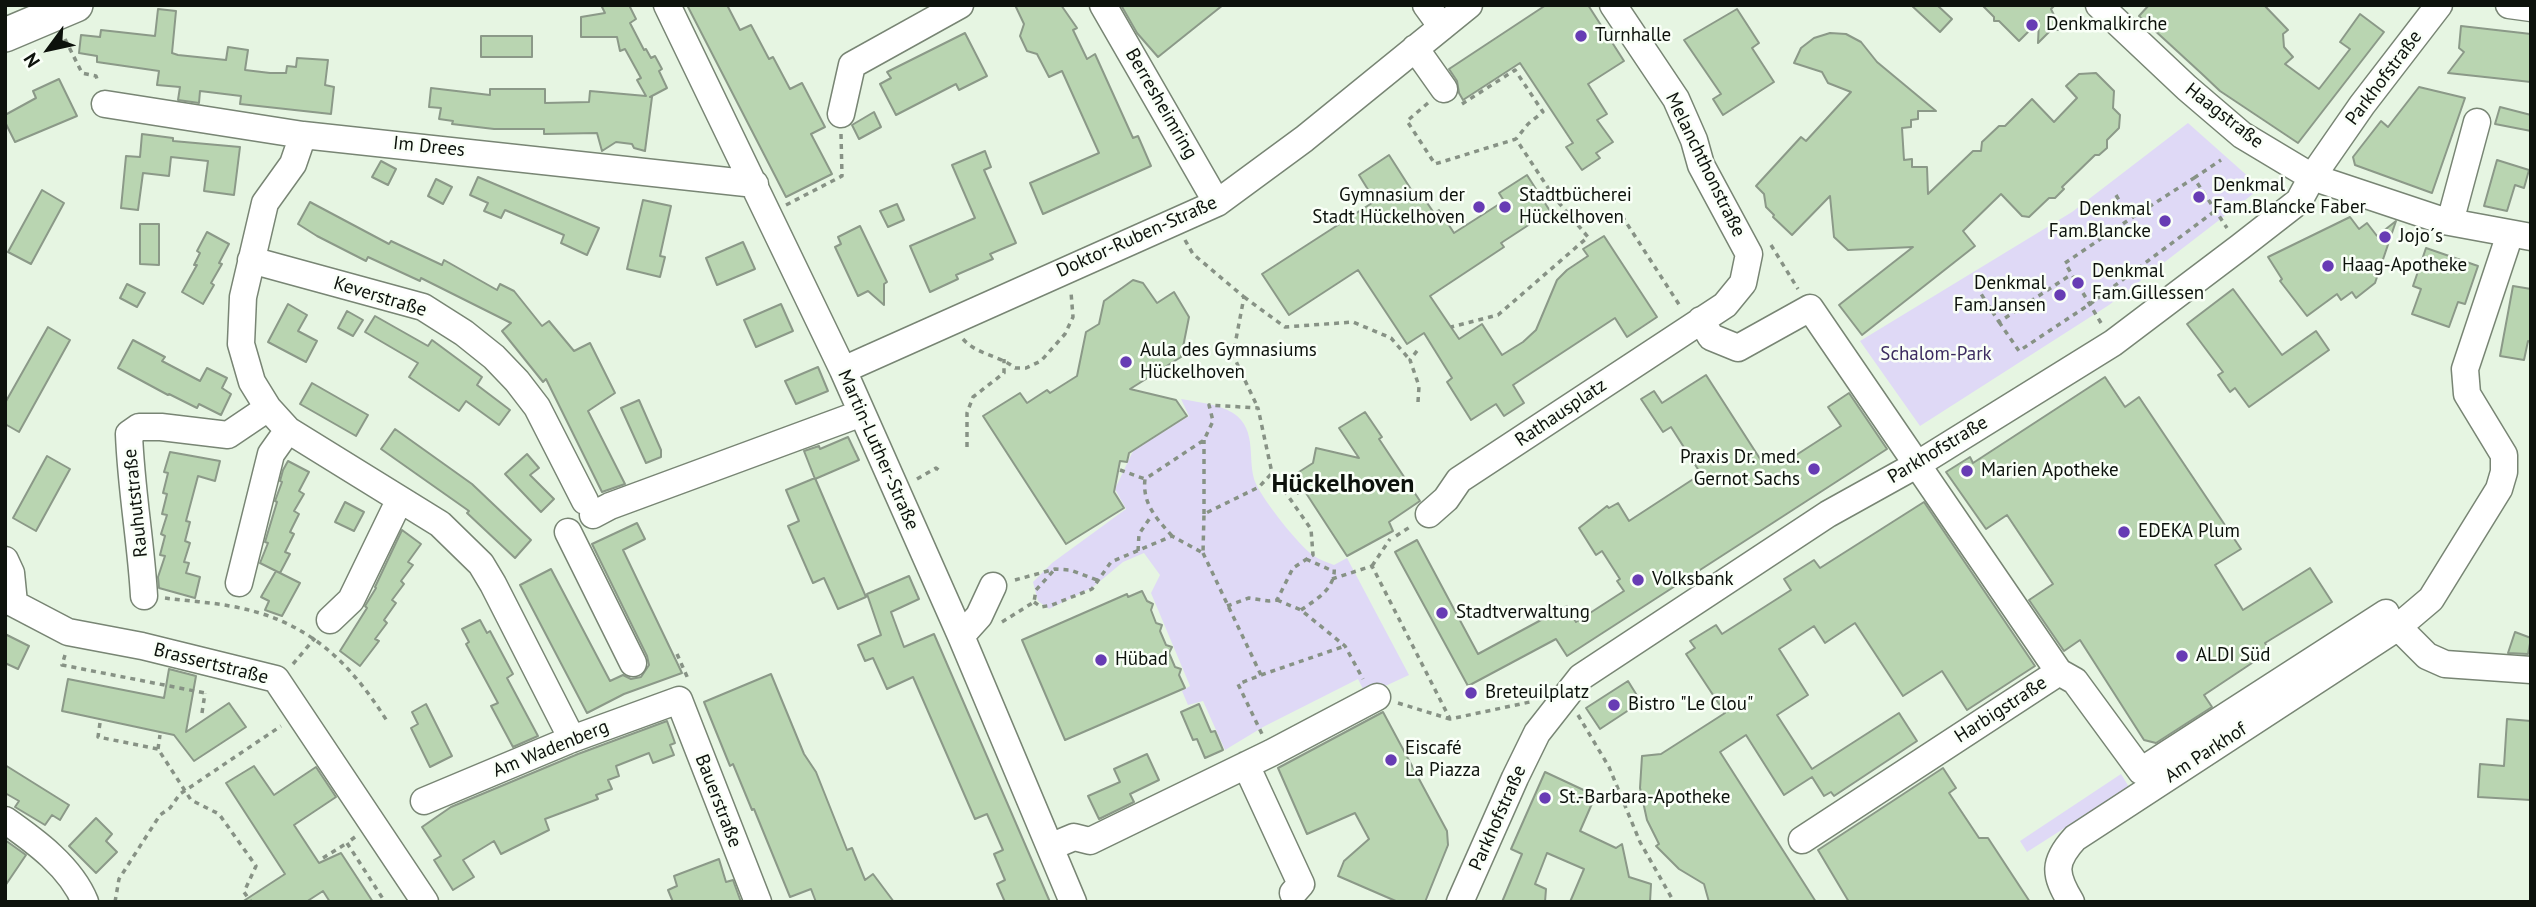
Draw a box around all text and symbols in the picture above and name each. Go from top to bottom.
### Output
north arrow [14,14,84,84]
place label: Denkmalkirche [2046,14,2167,36]
marker: Denkmalkirche [2024,17,2040,33]
place label: Turnhalle [1595,25,1671,47]
street label: Parkhofstraße [2341,26,2427,130]
marker: Turnhalle [1573,28,1589,44]
street label: Berresheimring [1120,45,1202,163]
text: N [18,49,45,72]
street label: Haagstraße [2180,78,2268,154]
street label: Melanchthonstraße [1660,89,1750,241]
street label: Im Drees [392,132,466,162]
place label: Denkmal Fam.Blancke Faber [2213,175,2366,219]
place label: Gymnasium der Stadt Hückelhoven [1312,185,1465,229]
place label: Stadtbücherei Hückelhoven [1519,185,1632,229]
marker: Denkmal Fam.Blancke Faber [2191,189,2207,205]
street label: Doktor-Ruben-Straße [1053,191,1221,283]
marker: Gymnasium der Stadt Hückelhoven [1471,199,1487,215]
marker: Stadtbücherei Hückelhoven [1497,199,1513,215]
place label: Denkmal Fam.Blancke [2049,199,2151,243]
marker: Denkmal Fam.Blancke [2157,213,2173,229]
place label: Jojo´s [2399,226,2443,248]
marker: Jojo´s [2377,229,2393,245]
place label: Haag-Apotheke [2342,255,2467,277]
marker: Haag-Apotheke [2320,258,2336,274]
place label: Denkmal Fam.Gillessen [2092,261,2204,305]
street label: Keverstraße [331,272,429,322]
place label: Denkmal Fam.Jansen [1954,273,2046,317]
marker: Denkmal Fam.Gillessen [2070,275,2086,291]
marker: Denkmal Fam.Jansen [2052,287,2068,303]
place label: Aula des Gymnasiums Hückelhoven [1140,340,1317,384]
park label: Schalom-Park [1880,344,1992,366]
marker: Aula des Gymnasiums Hückelhoven [1118,354,1134,370]
street label: Martin-Luther-Straße [832,366,924,534]
street label: Rathausplatz [1511,374,1611,452]
street label: Parkhofstraße [1884,411,1992,489]
place label: Praxis Dr. med. Gernot Sachs [1680,447,1800,491]
street label: Rauhutstraße [119,448,153,558]
place label: Marien Apotheke [1981,460,2119,482]
marker: Praxis Dr. med. Gernot Sachs [1806,461,1822,477]
marker: Marien Apotheke [1959,463,1975,479]
district label: Hückelhoven [1272,469,1414,501]
place label: EDEKA Plum [2138,521,2240,543]
marker: EDEKA Plum [2116,524,2132,540]
place label: Volksbank [1652,569,1734,591]
marker: Volksbank [1630,572,1646,588]
place label: Stadtverwaltung [1456,602,1590,624]
marker: Stadtverwaltung [1434,605,1450,621]
street label: Brassertstraße [151,639,271,689]
place label: ALDI Süd [2196,645,2271,667]
marker: ALDI Süd [2174,648,2190,664]
place label: Hübad [1115,649,1168,671]
marker: Hübad [1093,652,1109,668]
street label: Harbigstraße [1951,672,2051,748]
place label: Breteuilplatz [1485,682,1589,704]
marker: Breteuilplatz [1463,685,1479,701]
place label: Bistro "Le Clou" [1628,694,1753,716]
marker: Bistro "Le Clou" [1606,697,1622,713]
street label: Am Wadenberg [490,715,612,783]
street label: Am Parkhof [2161,718,2251,788]
place label: Eiscafé La Piazza [1405,738,1480,782]
street label: Bauerstraße [690,751,746,851]
marker: Eiscafé La Piazza [1383,752,1399,768]
street label: Parkhofstraße [1465,762,1531,874]
place label: St.-Barbara-Apotheke [1559,787,1730,809]
marker: St.-Barbara-Apotheke [1537,790,1553,806]

